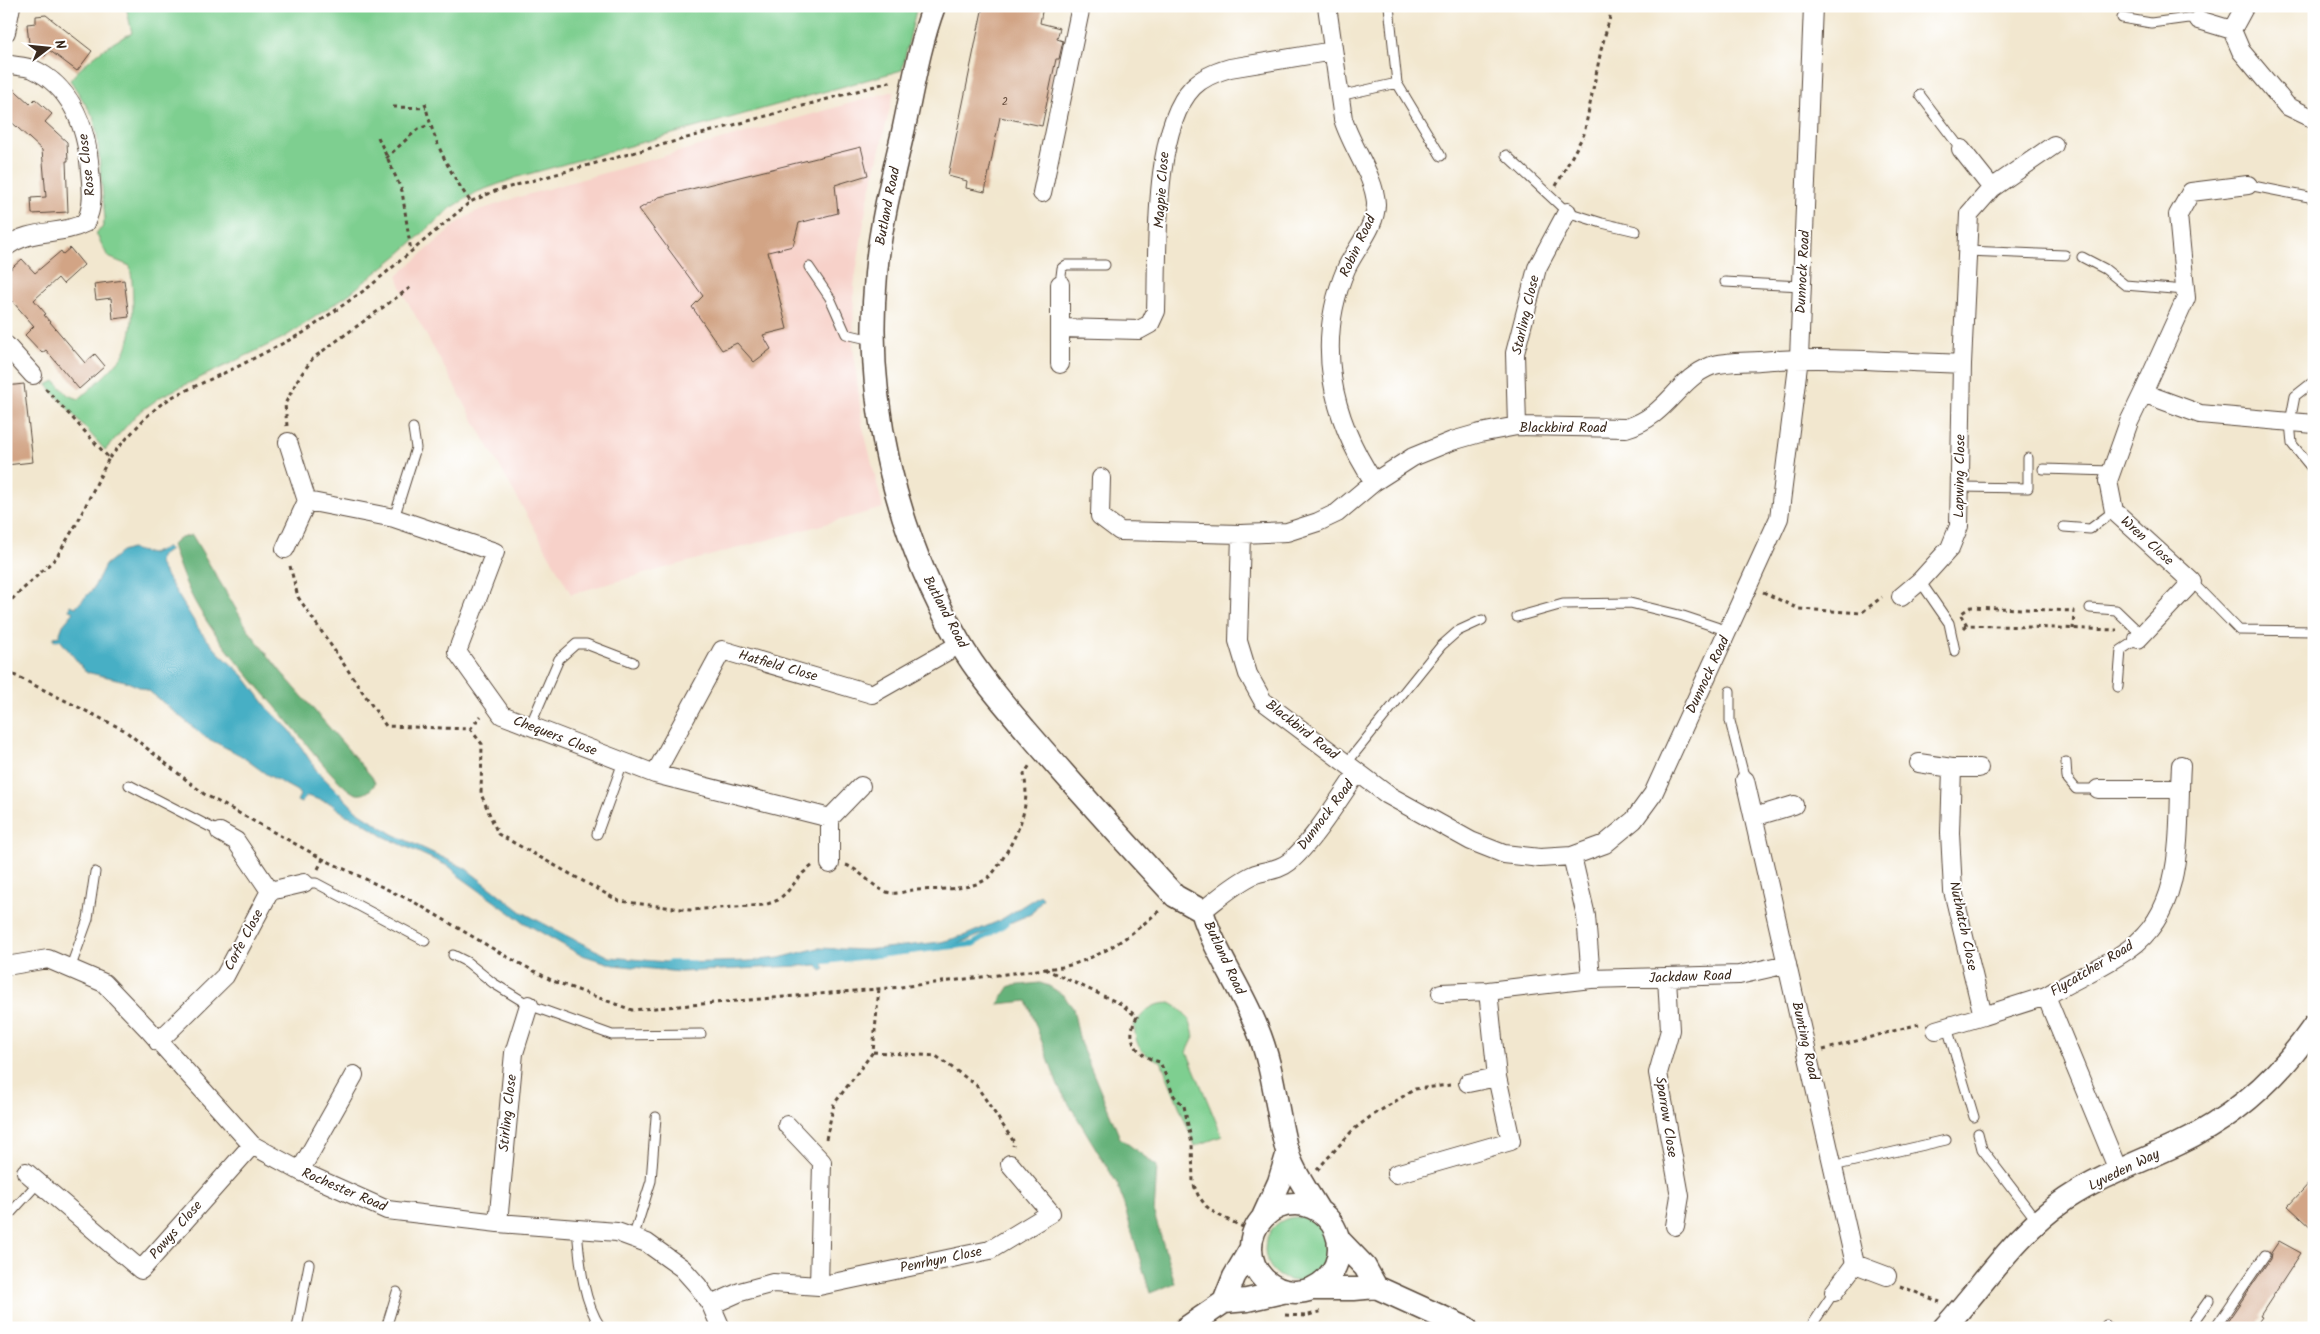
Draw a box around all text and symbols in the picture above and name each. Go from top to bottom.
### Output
north arrow [22,22,72,72]
text: N [48,37,71,52]
house number: 2 [1002,93,1008,111]
street label: Rose Close [72,132,102,198]
street label: Magpie Close [1148,150,1176,229]
street label: Butland Road [870,164,907,247]
street label: Robin Road [1334,210,1382,281]
street label: Dunnock Road [1790,229,1816,314]
street label: Starling Close [1506,272,1546,357]
street label: Blackbird Road [1519,417,1608,439]
street label: Lapwing Close [1948,433,1972,518]
street label: Wren Close [2115,511,2179,572]
street label: Butland Road [917,572,974,653]
street label: Dunnock Road [1680,632,1736,717]
street label: Hatfield Close [736,644,821,688]
street label: Blackbird Road [1261,694,1344,766]
street label: Chequers Close [510,710,601,762]
street label: Dunnock Road [1292,774,1361,855]
street label: Nuthatch Close [1943,879,1983,973]
street label: Corfe Close [219,905,270,975]
street label: Butland Road [1197,917,1251,999]
street label: Flycatcher Road [2046,935,2139,1003]
street label: Jackdaw Road [1648,965,1733,989]
street label: Bunting Road [1785,1000,1825,1083]
street label: Stirling Close [493,1073,523,1153]
street label: Sparrow Close [1649,1075,1683,1160]
street label: Lyveden Way [2085,1143,2164,1197]
street label: Rochester Road [298,1162,391,1218]
street label: Powys Close [144,1195,208,1264]
street label: Penrhyn Close [898,1240,985,1279]

